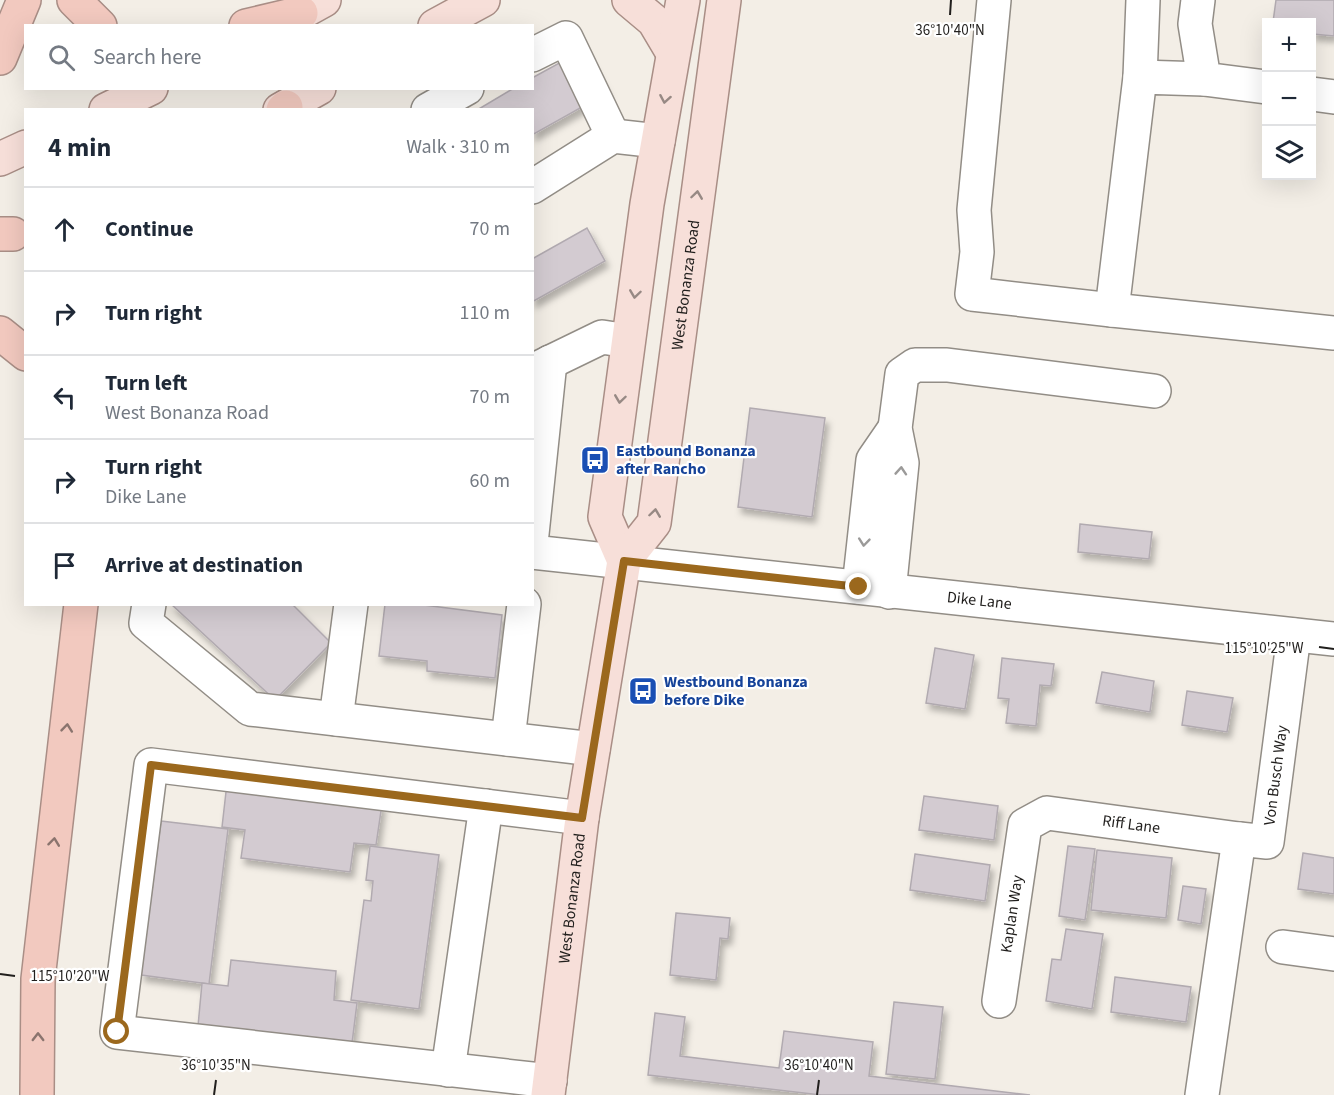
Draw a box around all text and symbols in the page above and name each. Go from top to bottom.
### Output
map controls [1262,18,1316,180]
button: + [1262,18,1316,72]
text: 36°10'40"N [915,20,985,41]
search box [24,24,534,90]
icon: search [45,41,78,74]
text: Search here [93,41,201,73]
button: − [1262,72,1316,126]
one-way arrow [659,94,672,104]
button: layers [1262,126,1316,180]
text: 4 min [48,129,111,166]
text: Walk · 310 m [406,133,510,161]
one-way arrow [690,191,702,200]
icon: ahead [48,213,81,246]
text: Continue [105,213,194,245]
text: 70 m [470,215,510,243]
street label: West Bonanza Road [666,218,705,352]
one-way arrow [629,290,641,299]
icon: right [48,297,81,330]
text: Turn right [105,297,202,329]
text: 110 m [460,299,510,327]
text: Turn left [105,367,187,399]
icon: left [48,381,81,414]
text: 70 m [470,383,510,411]
one-way arrow [614,394,626,404]
text: West Bonanza Road [105,399,269,427]
place label: Eastbound Bonanza after Rancho [616,440,756,480]
bus stop icon: Eastbound Bonanza after Rancho [579,444,611,476]
text: Turn right [105,451,202,483]
icon: right [48,465,81,498]
one-way arrow [894,466,907,476]
text: 60 m [470,467,510,495]
text: Dike Lane [105,483,186,511]
one-way arrow [649,509,661,518]
one-way arrow [858,538,871,547]
icon: arrive [48,549,81,582]
text: Arrive at destination [105,549,303,581]
route end [845,573,871,599]
street label: Dike Lane [946,586,1013,615]
text: 115°10'25"W [1224,638,1304,659]
place label: Westbound Bonanza before Dike [664,671,808,711]
bus stop icon: Westbound Bonanza before Dike [627,675,659,707]
one-way arrow [60,724,73,733]
street label: Von Busch Way [1258,724,1293,827]
street label: Riff Lane [1101,810,1162,839]
street label: West Bonanza Road [553,832,591,965]
one-way arrow [47,838,60,847]
street label: Kaplan Way [995,873,1029,954]
text: 115°10'20"W [30,966,110,987]
route start [103,1018,129,1044]
one-way arrow [32,1032,44,1041]
text: 36°10'35"N [181,1055,251,1076]
text: 36°10'40"N [784,1055,854,1076]

